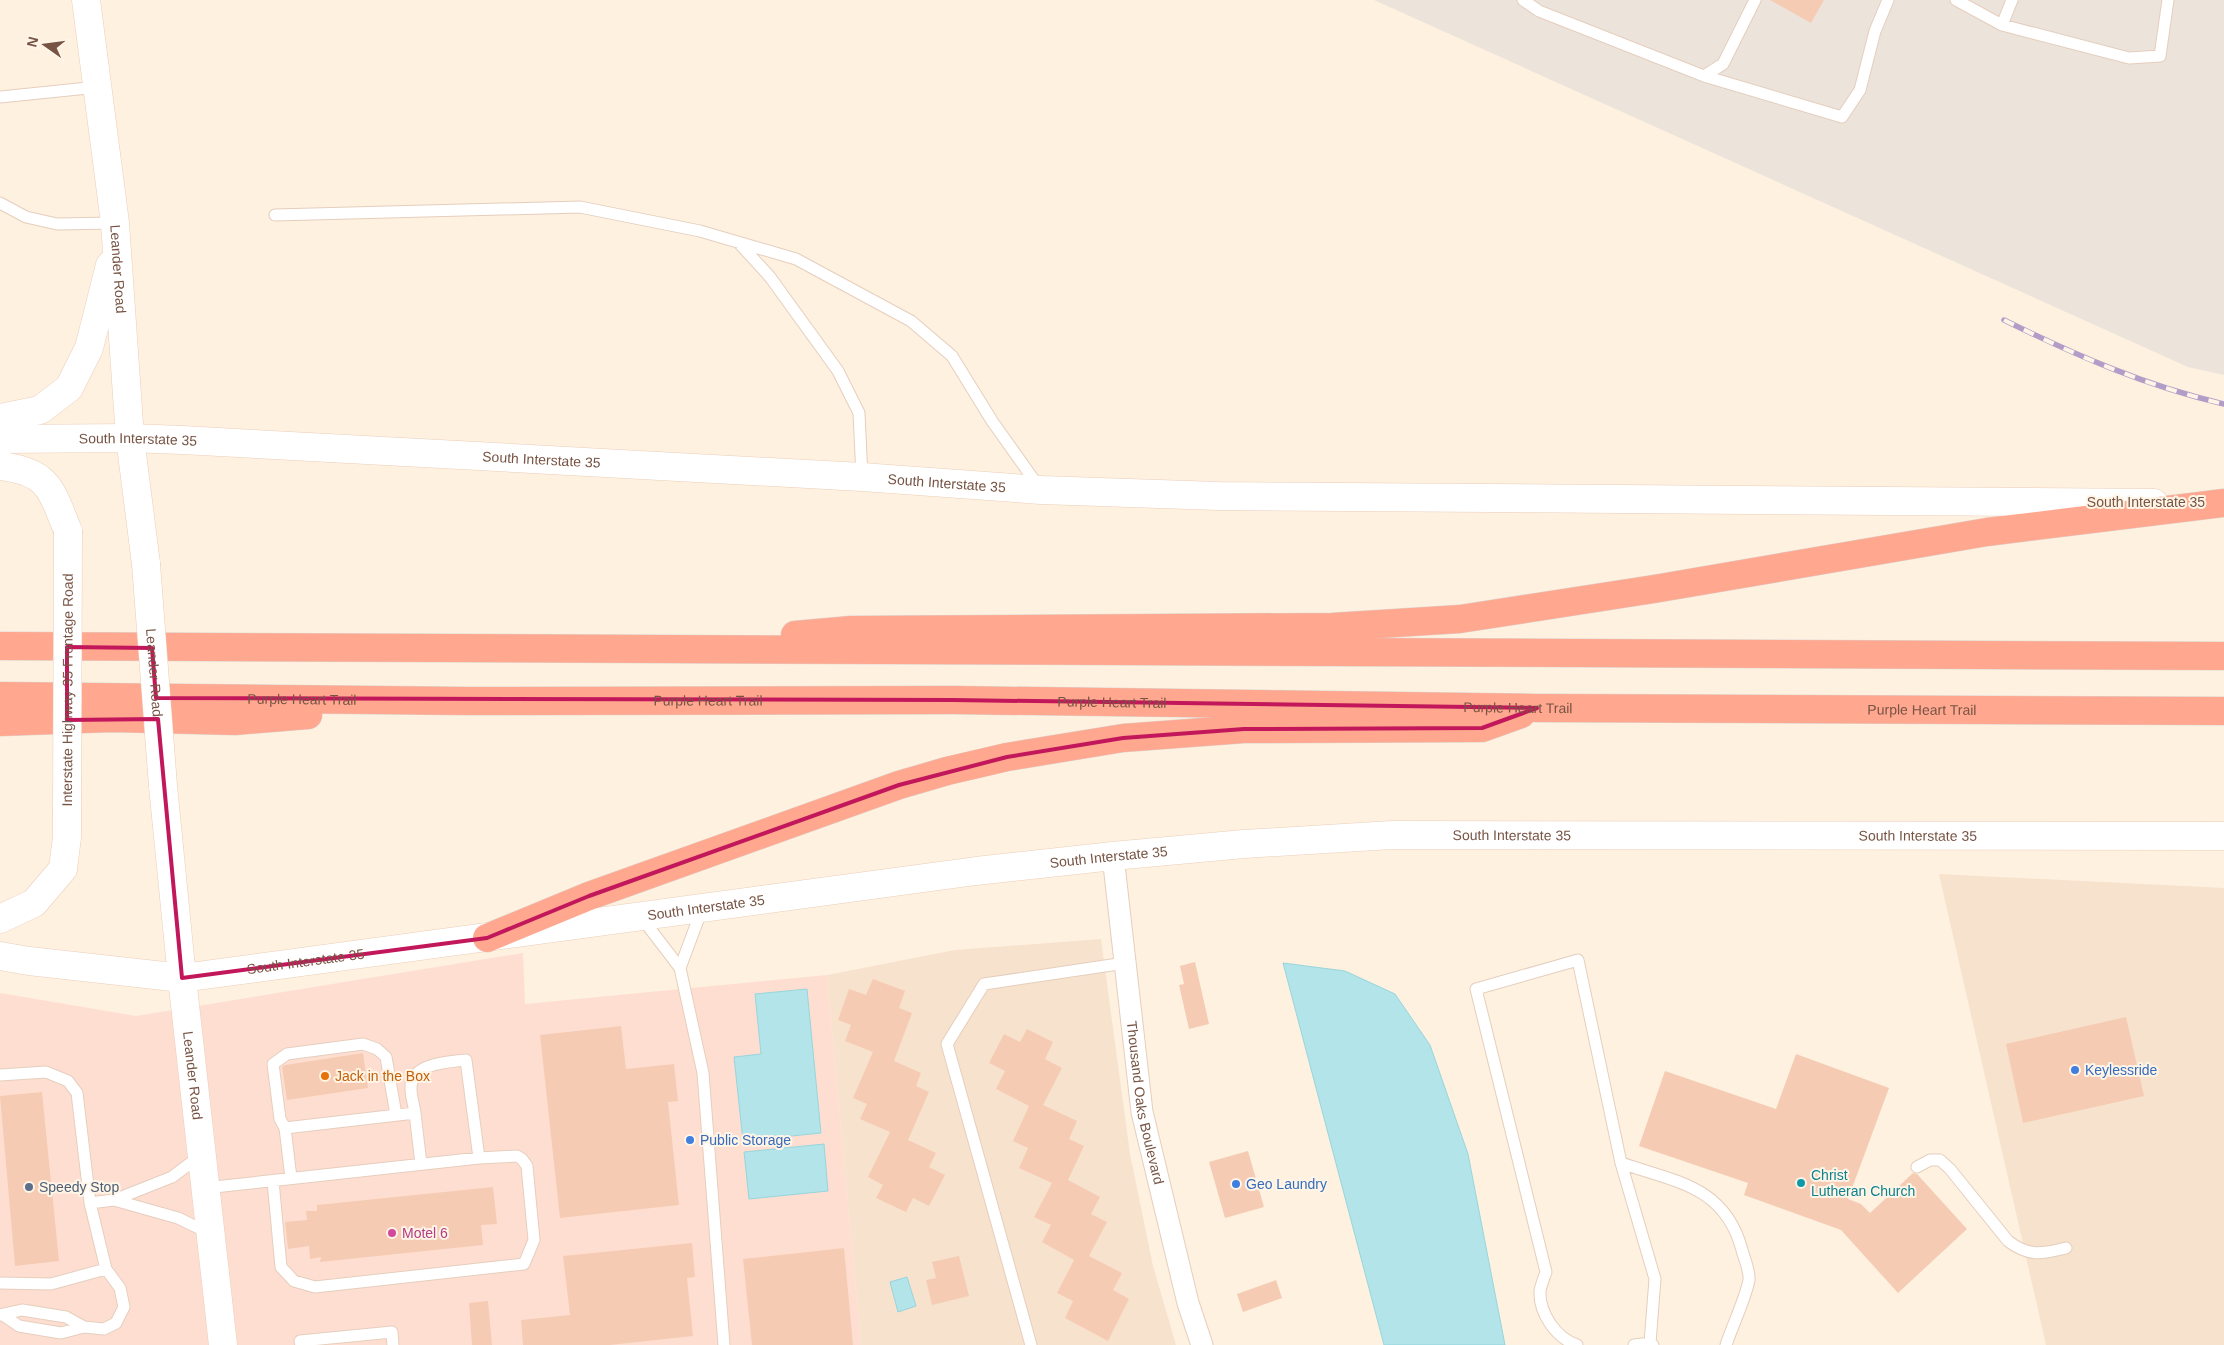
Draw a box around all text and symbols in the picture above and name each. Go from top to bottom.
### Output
north arrow [20,20,70,70]
text: N [23,35,41,49]
street label: Leander Road [107,224,129,314]
street label: South Interstate 35 [79,430,198,449]
street label: South Interstate 35 [482,448,601,471]
street label: South Interstate 35 [887,471,1007,495]
street label: South Interstate 35 [2087,494,2205,510]
street label: Interstate Highway 35 Frontage Road [59,573,76,807]
street label: Leander Road [143,628,166,718]
street label: Purple Heart Trail [247,691,357,708]
street label: Purple Heart Trail [653,692,763,709]
street label: Purple Heart Trail [1057,693,1167,711]
street label: Purple Heart Trail [1463,699,1573,716]
street label: Purple Heart Trail [1867,701,1977,718]
street label: South Interstate 35 [1453,827,1571,843]
street label: South Interstate 35 [1859,828,1977,844]
street label: South Interstate 35 [1049,843,1169,871]
street label: South Interstate 35 [646,892,766,923]
street label: South Interstate 35 [246,945,365,977]
street label: Thousand Oaks Boulevard [1124,1020,1167,1186]
street label: Leander Road [180,1030,206,1120]
place label: Keylessride [2085,1062,2158,1078]
marker: Keylessride [2069,1064,2081,1076]
place label: Jack in the Box [335,1068,430,1084]
marker: Jack in the Box [319,1070,331,1082]
place label: Public Storage [700,1132,791,1148]
marker: Public Storage [684,1134,696,1146]
place label: Christ Lutheran Church [1811,1167,1915,1199]
place label: Geo Laundry [1246,1176,1327,1192]
marker: Christ Lutheran Church [1795,1177,1807,1189]
marker: Geo Laundry [1230,1178,1242,1190]
place label: Speedy Stop [39,1179,119,1195]
marker: Speedy Stop [23,1181,35,1193]
place label: Motel 6 [402,1225,448,1241]
marker: Motel 6 [386,1227,398,1239]

